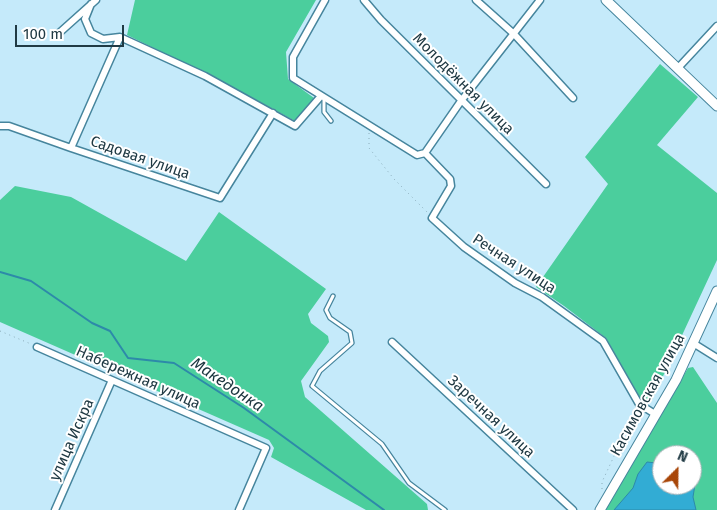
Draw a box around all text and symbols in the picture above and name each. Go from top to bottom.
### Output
scale bar [18,15,126,47]
text: 100 m [23,25,63,43]
street label: Молодёжная улица [409,30,517,138]
street label: Садовая улица [88,133,192,183]
street label: Речная улица [469,230,559,298]
street label: Касимовская улица [607,331,689,459]
street label: Набережная улица [73,343,203,413]
water label: Македонка [187,354,267,416]
street label: Заречная улица [444,372,538,462]
street label: улица Искра [46,396,98,484]
north arrow [652,445,702,495]
text: N [675,447,690,466]

